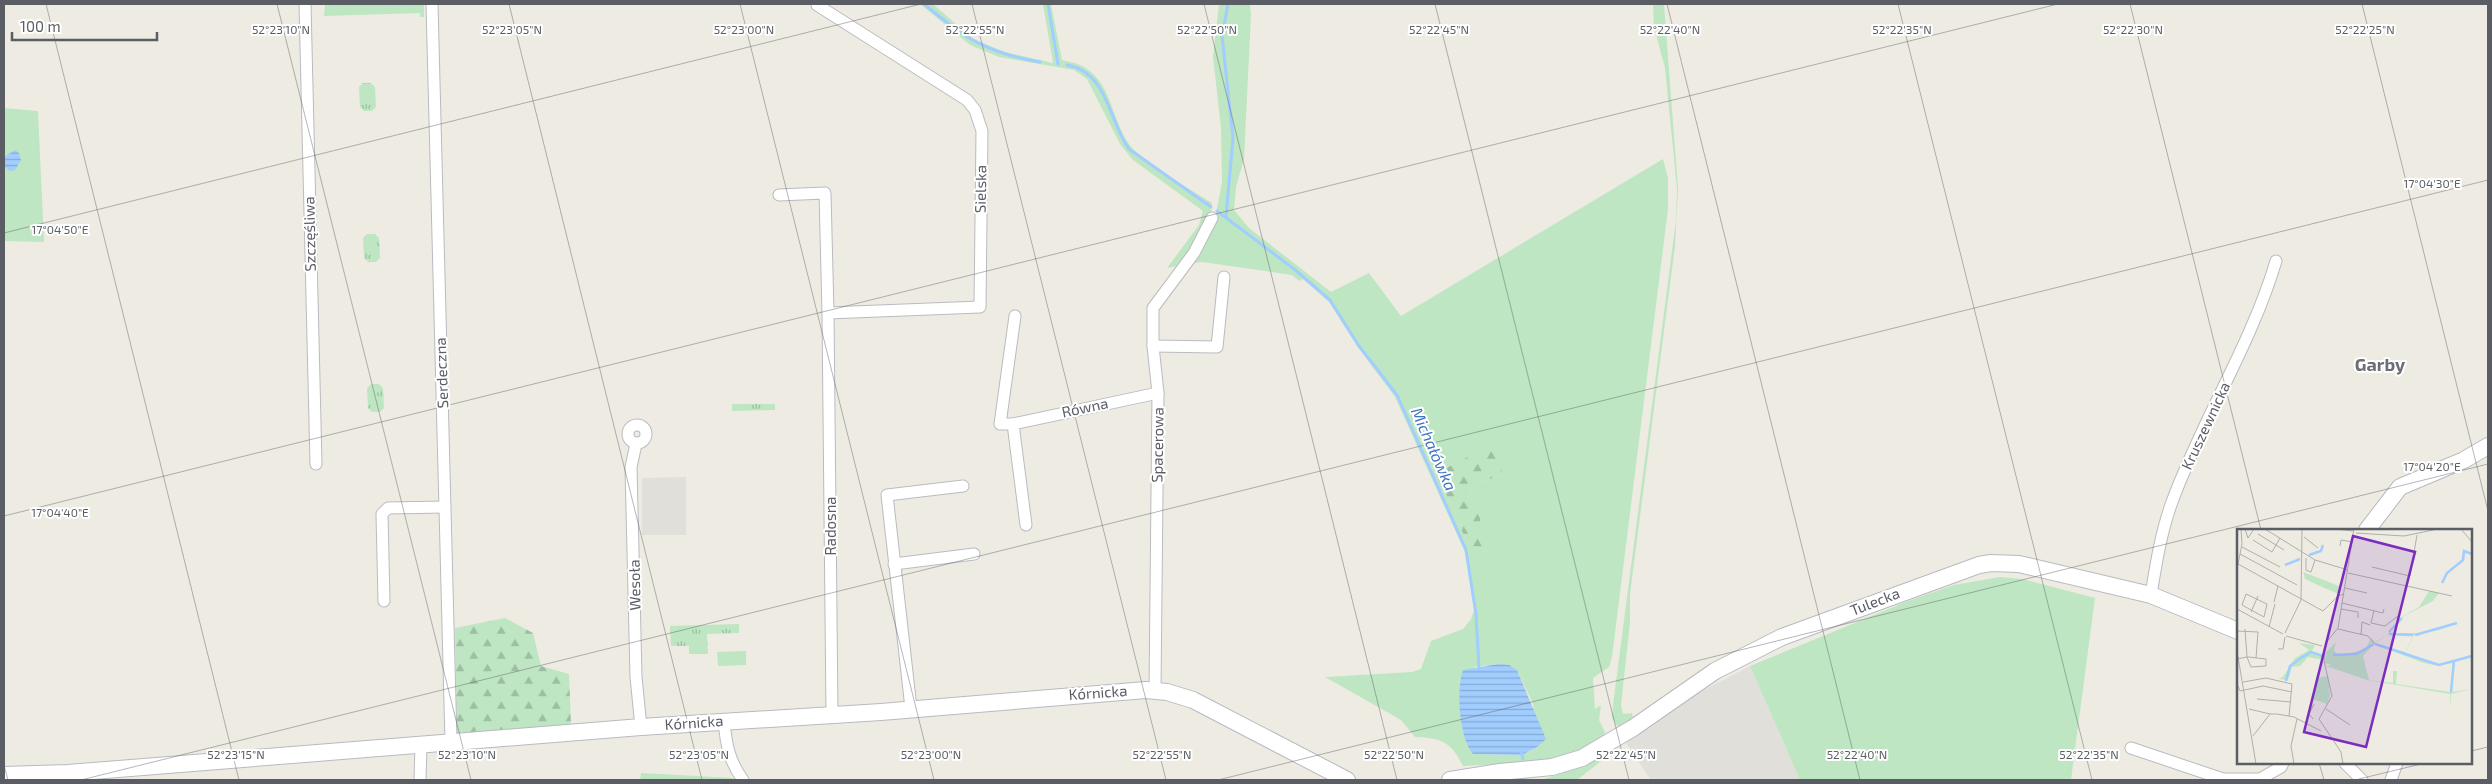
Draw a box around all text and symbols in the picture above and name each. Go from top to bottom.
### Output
scale bar [12,10,158,42]
text: 100 m [20,17,61,35]
text: 52°23'10"N [252,22,310,36]
text: 52°23'05"N [482,22,542,36]
text: 52°23'00"N [714,22,774,36]
text: 52°22'55"N [945,22,1005,36]
text: 52°22'50"N [1177,22,1237,36]
text: 52°22'45"N [1409,22,1469,36]
text: 52°22'40"N [1640,22,1700,36]
text: 52°22'35"N [1872,22,1932,36]
text: 52°22'30"N [2103,22,2163,36]
text: 52°22'25"N [2335,22,2395,36]
street label: Sielska [971,165,989,213]
text: 17°04'30"E [2403,176,2461,190]
street label: Szczęśliwa [299,196,319,272]
text: 17°04'50"E [32,222,89,236]
street label: Serdeczna [431,337,451,409]
district label: Garby [2355,353,2406,375]
street label: Kruszewnicka [2177,379,2233,472]
street label: Równa [1060,393,1110,421]
water label: Michałówka [1408,404,1461,493]
street label: Spacerowa [1147,407,1167,483]
text: 17°04'20"E [2403,459,2461,473]
street label: Radosna [821,496,839,556]
text: 17°04'40"E [31,505,89,519]
inset map [2237,529,2472,764]
street label: Wesoła [625,559,643,611]
street label: Tulecka [1847,583,1902,619]
street label: Kórnicka [1068,681,1128,703]
street label: Kórnicka [664,711,724,733]
text: 52°23'15"N [207,747,265,761]
text: 52°23'10"N [438,747,496,761]
text: 52°23'05"N [669,747,729,761]
text: 52°23'00"N [901,747,961,761]
text: 52°22'55"N [1132,747,1192,761]
text: 52°22'50"N [1364,747,1424,761]
text: 52°22'45"N [1596,747,1656,761]
text: 52°22'40"N [1827,747,1887,761]
text: 52°22'35"N [2059,747,2119,761]

